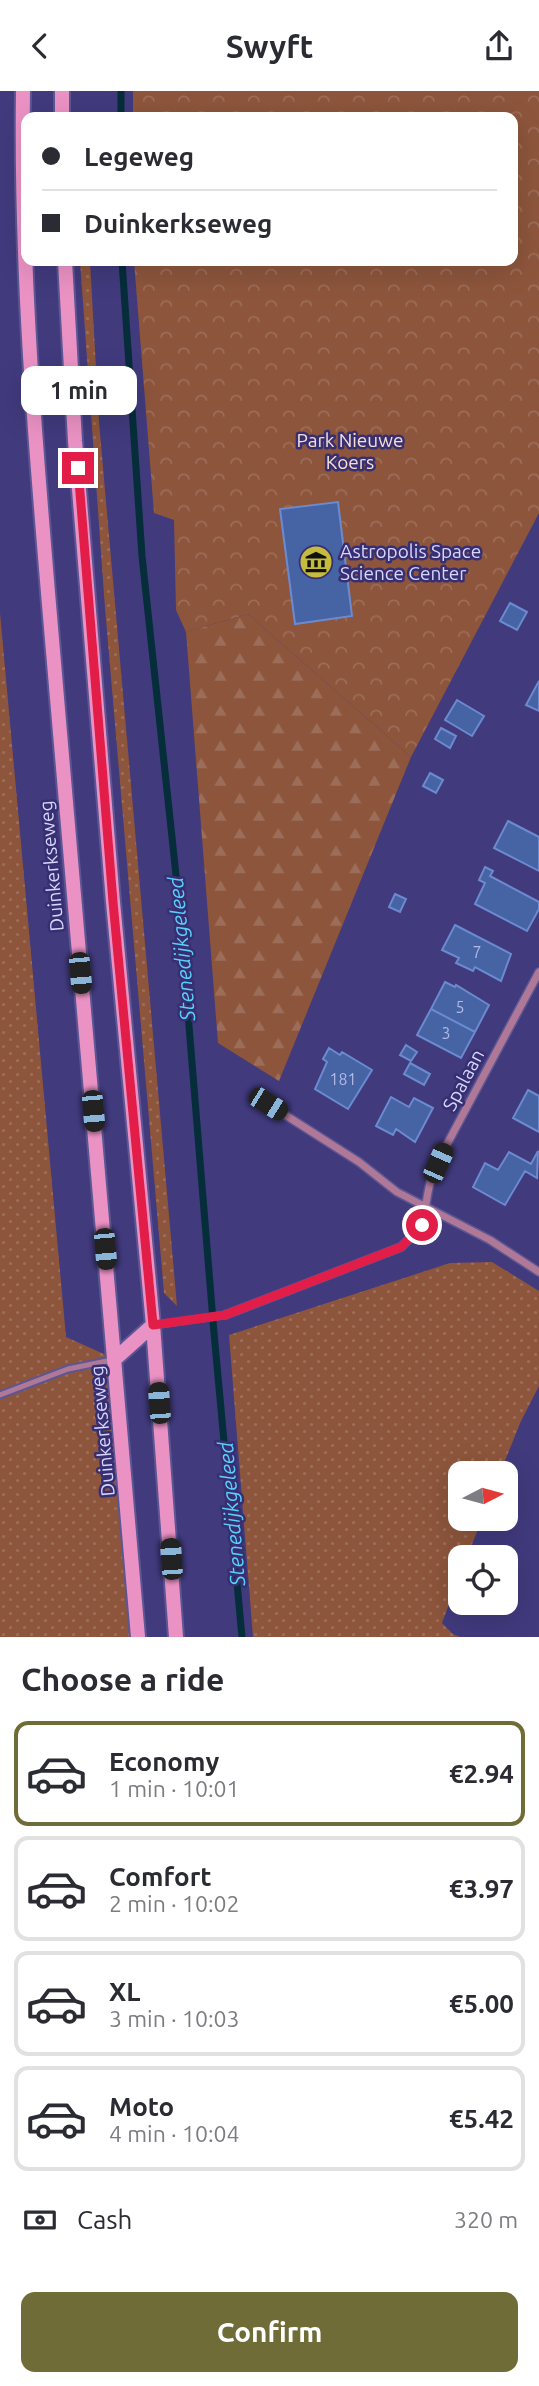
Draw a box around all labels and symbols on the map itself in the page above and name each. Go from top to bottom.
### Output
callout: 1 min [20,367,136,415]
park label: Park Nieuwe Koers [297,429,403,473]
route end [62,452,94,484]
place label: Astropolis Space Science Center [340,540,481,584]
museum icon: Astropolis Space Science Center [297,543,335,581]
street label: Duinkerkseweg [34,800,68,932]
water label: Stenedijkgeleed [163,875,199,1023]
house number: 7 [472,943,482,961]
car [68,951,93,995]
house number: 5 [455,998,465,1016]
house number: 3 [441,1024,451,1042]
street label: Spalaan [438,1046,488,1114]
house number: 181 [329,1070,357,1088]
car [245,1084,292,1124]
car [81,1089,106,1133]
car [420,1140,457,1186]
route start [406,1209,438,1241]
car [93,1227,118,1271]
street label: Duinkerkseweg [85,1365,119,1497]
car [148,1381,171,1425]
water label: Stenedijkgeleed [213,1440,249,1588]
north arrow [448,1461,518,1531]
car [160,1537,183,1581]

